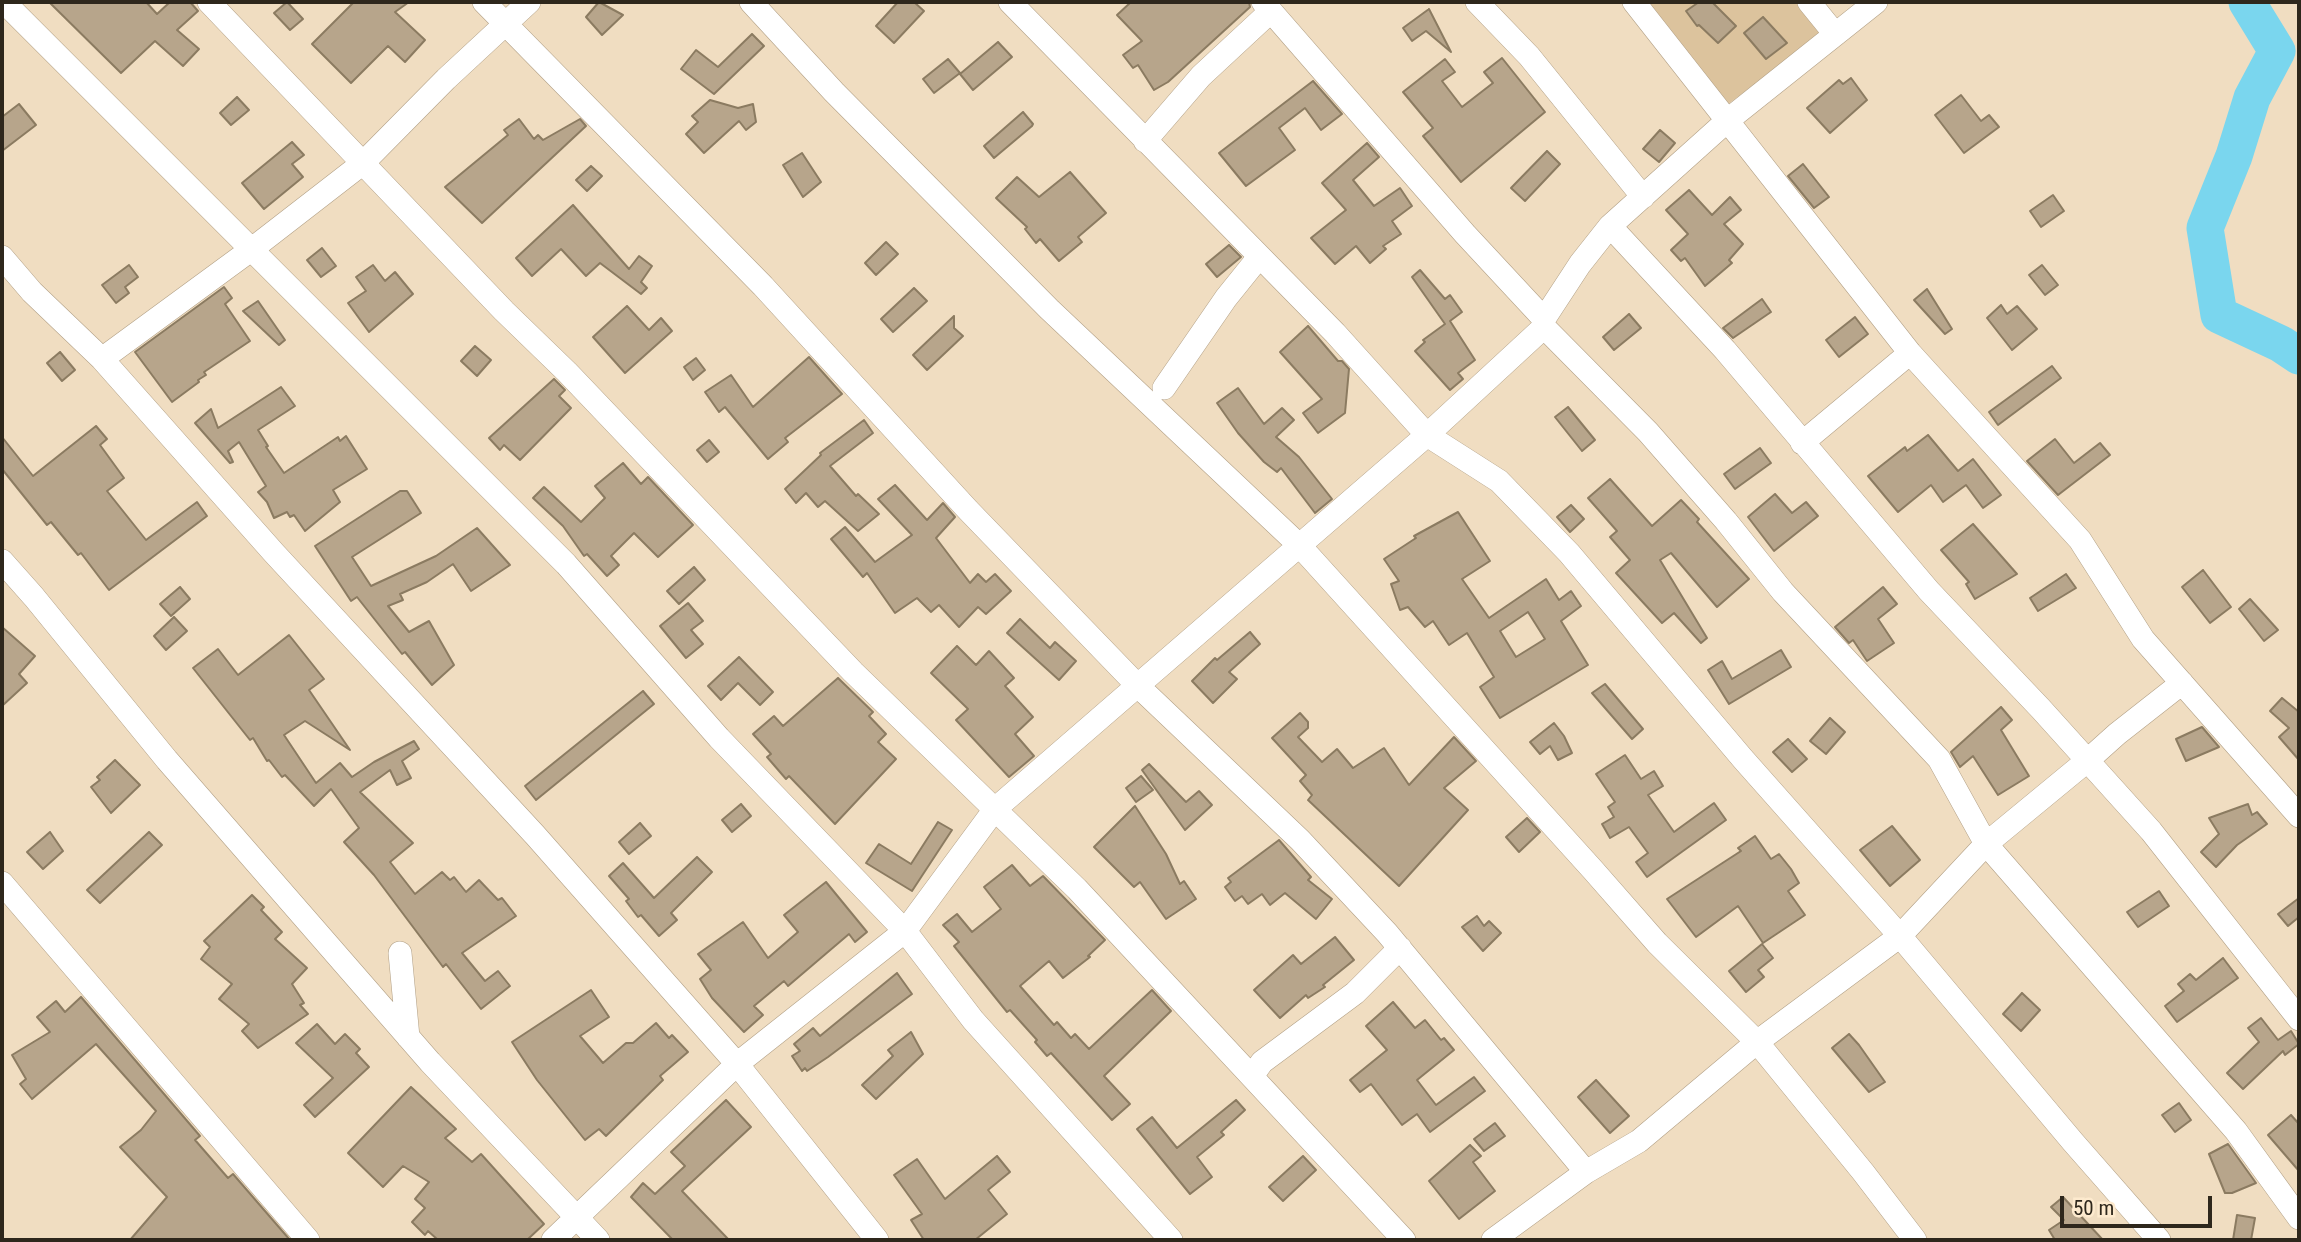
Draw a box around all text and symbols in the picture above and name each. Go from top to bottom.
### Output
scale bar [2063,1182,2215,1226]
text: 50 m [2073,1196,2114,1220]

